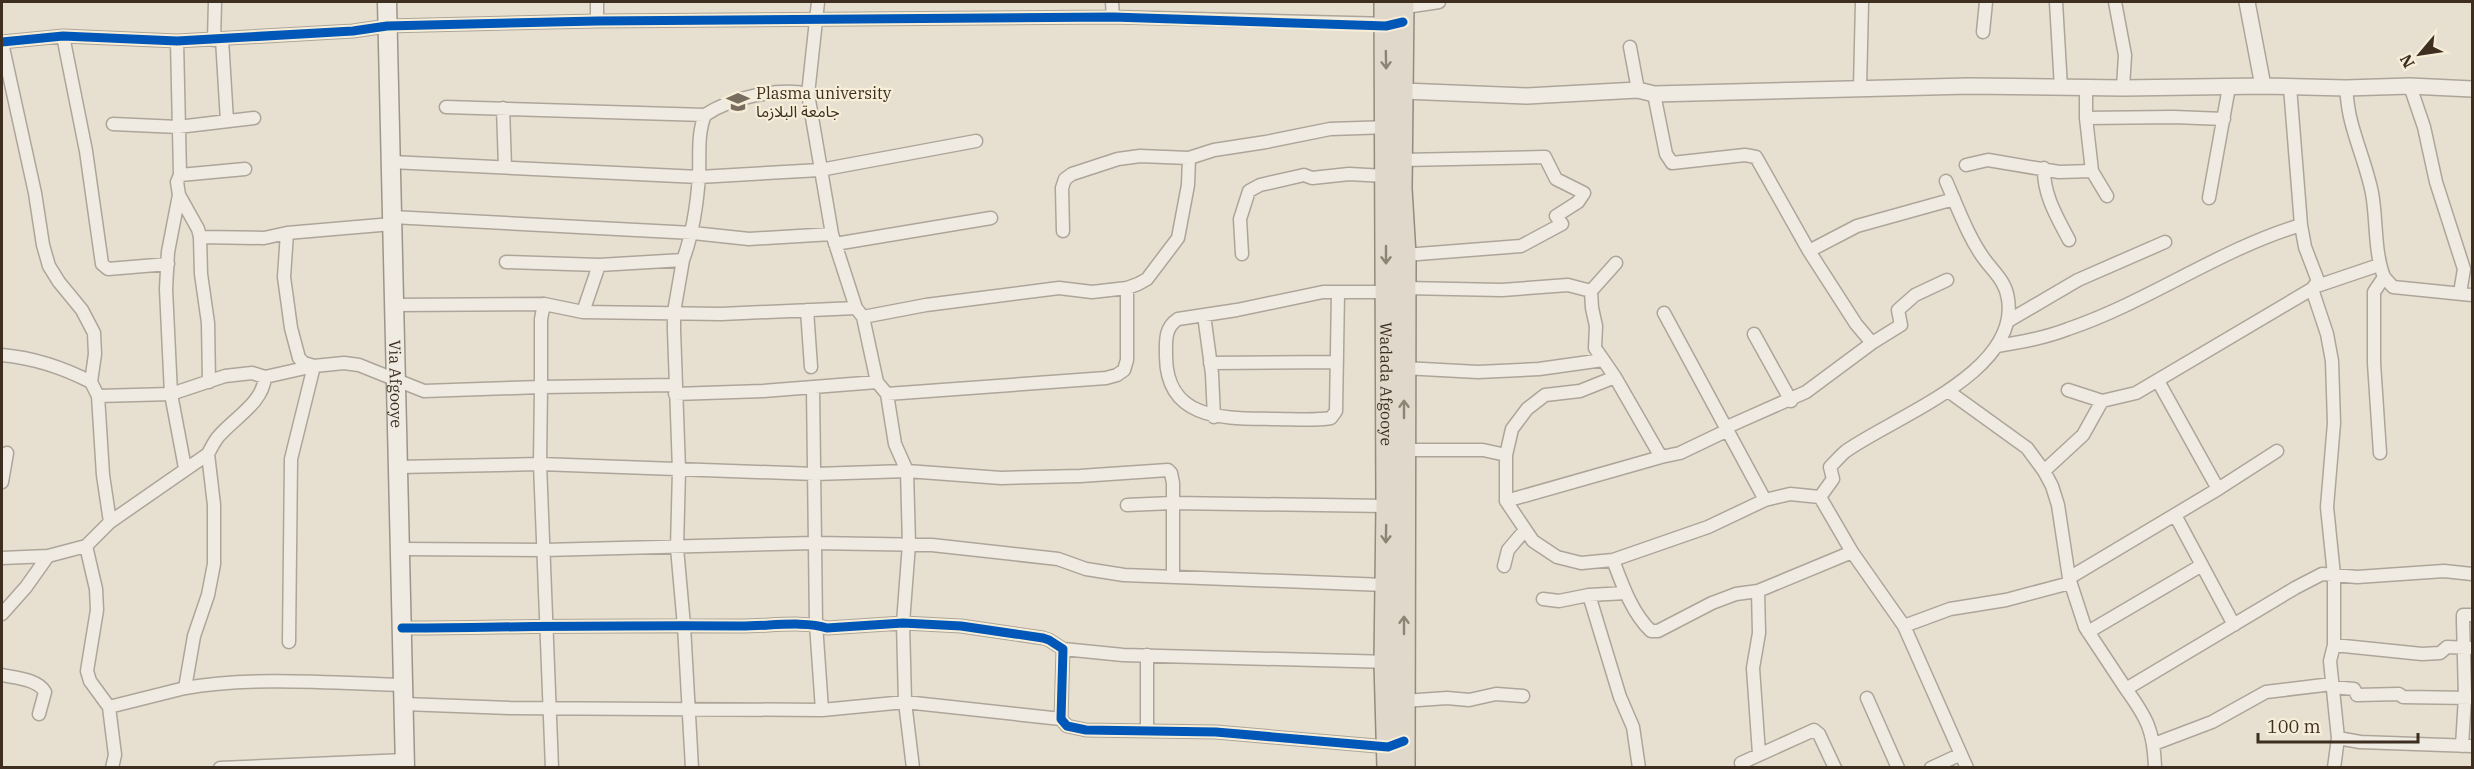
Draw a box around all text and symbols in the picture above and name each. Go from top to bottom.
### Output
north arrow [2390,24,2450,84]
one-way arrow [1380,49,1392,69]
text: N [2395,51,2419,72]
place label: Plasma university جامعة البلازما [756,83,892,121]
school or university icon: Plasma university جامعة البلازما [725,89,751,115]
one-way arrow [1380,244,1392,264]
street label: Wadada Afgooye [1376,322,1397,446]
street label: Via Afgooye [385,340,407,428]
one-way arrow [1398,400,1410,420]
one-way arrow [1381,523,1392,543]
one-way arrow [1398,616,1410,636]
scale bar [2258,706,2418,744]
text: 100 m [2267,715,2321,738]

